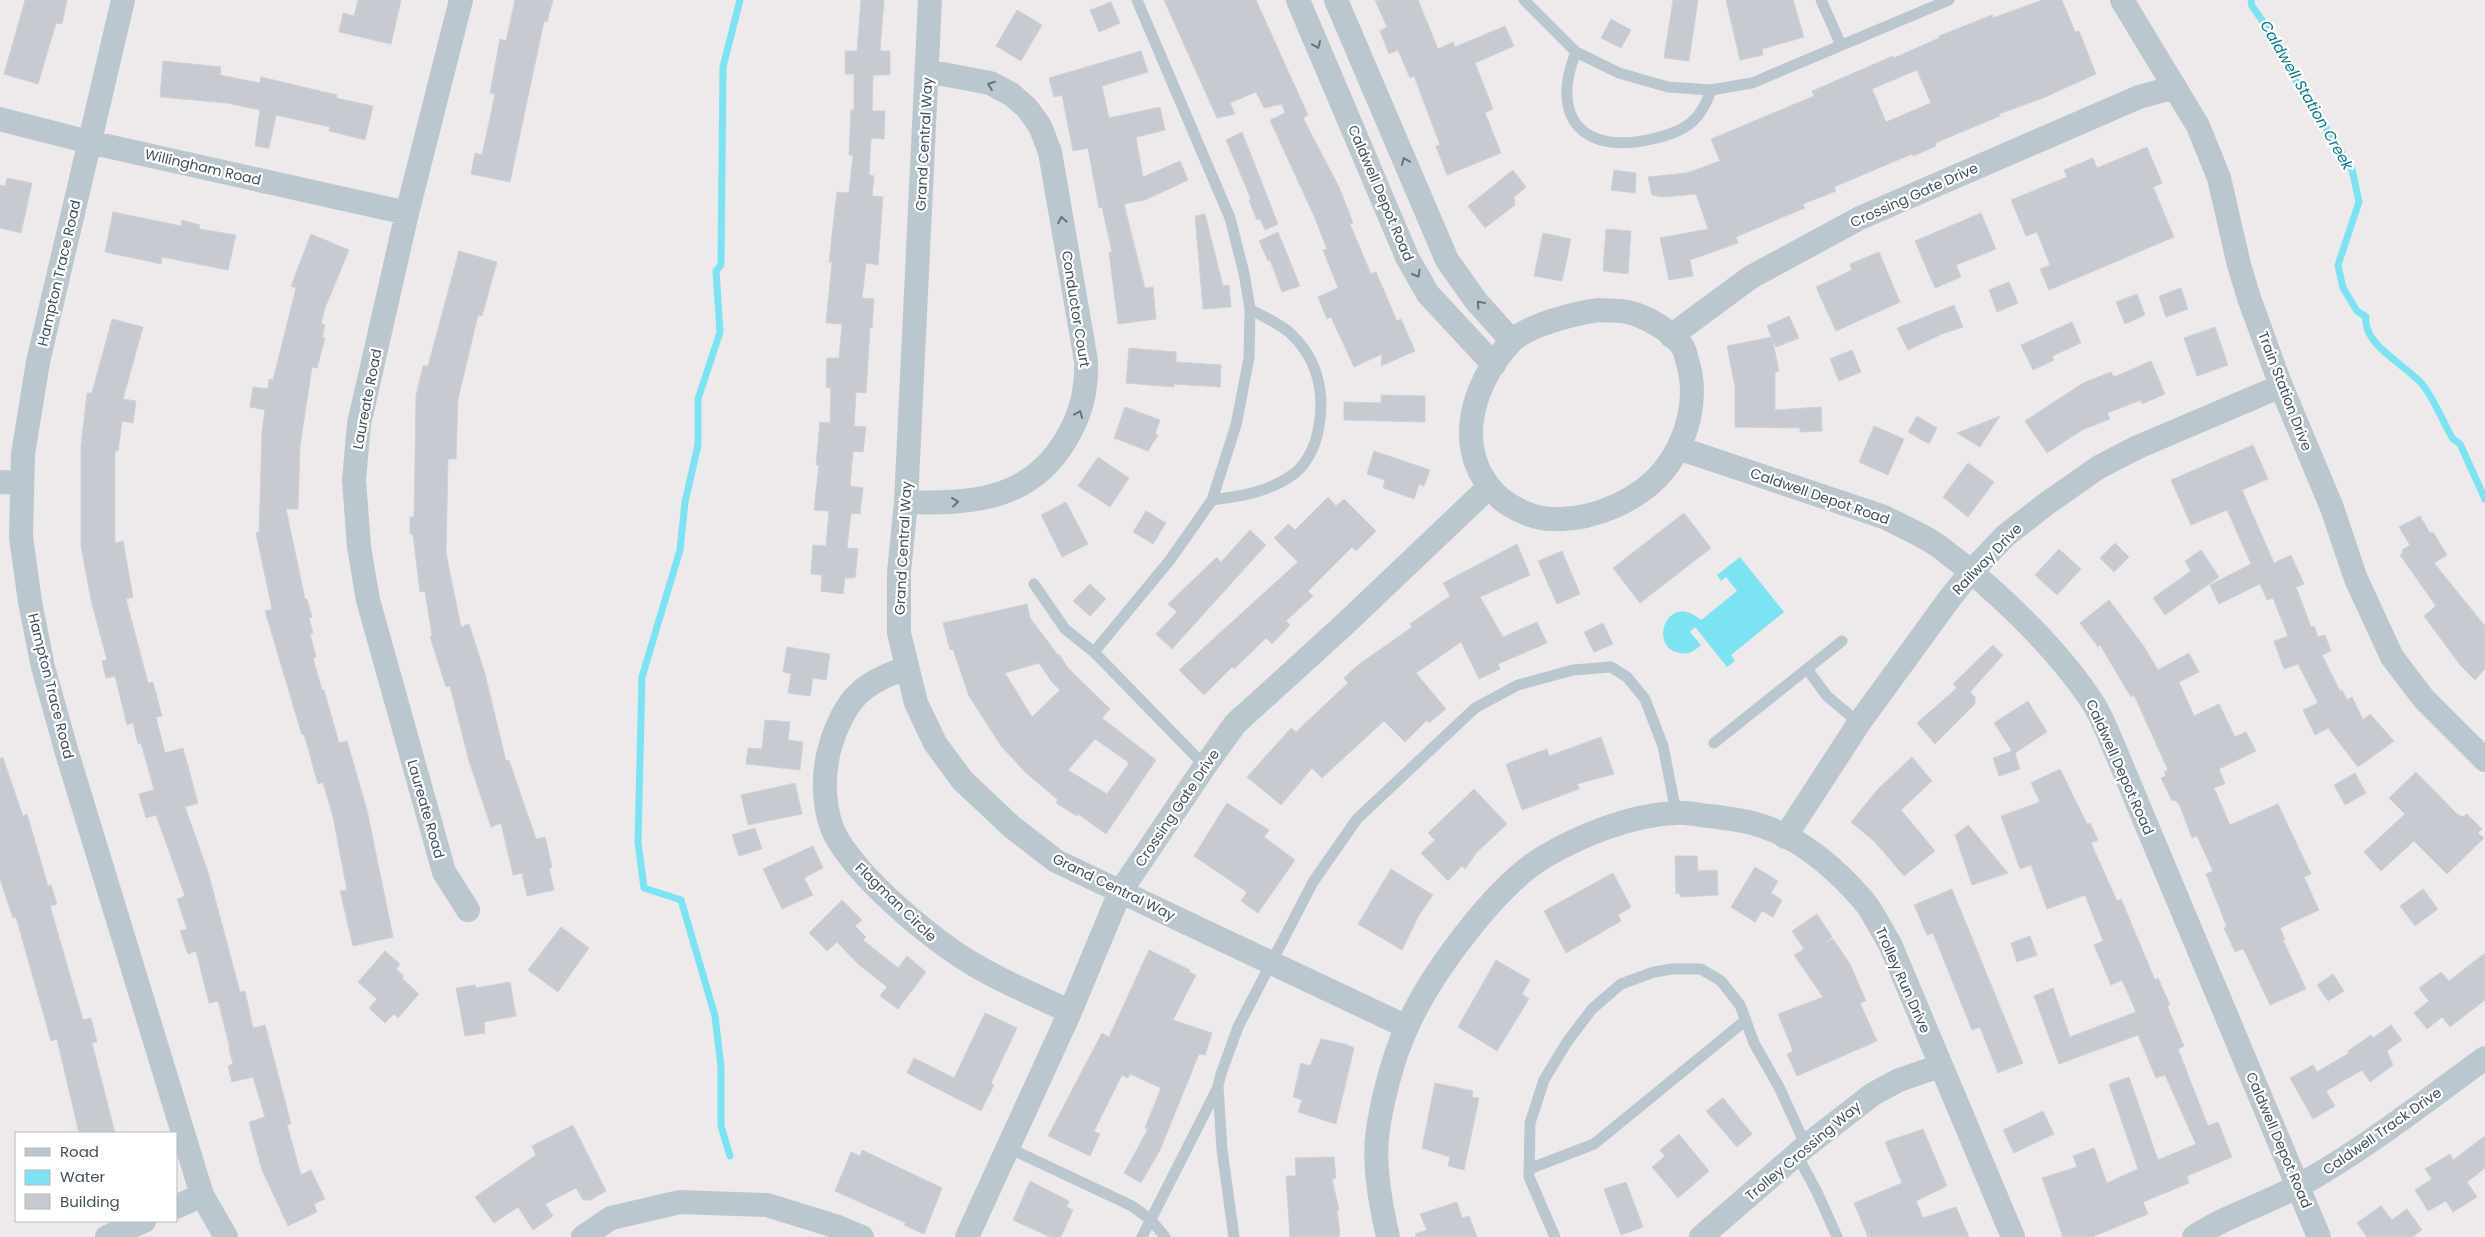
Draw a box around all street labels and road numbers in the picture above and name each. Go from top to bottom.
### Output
street label: Grand Central Way [911,76,938,212]
street label: Caldwell Depot Road [1343,122,1419,264]
street label: Willingham Road [143,144,263,190]
street label: Crossing Gate Drive [1847,158,1981,232]
street label: Hampton Trace Road [32,198,86,348]
street label: Conductor Court [1057,249,1095,369]
street label: Train Station Drive [2253,328,2317,454]
street label: Laureate Road [347,347,387,451]
street label: Caldwell Depot Road [1748,463,1892,529]
street label: Grand Central Way [890,480,917,616]
street label: Railway Drive [1948,519,2027,599]
street label: Hampton Trace Road [23,611,79,761]
street label: Caldwell Depot Road [2081,696,2159,838]
street label: Crossing Gate Drive [1130,745,1224,871]
street label: Laureate Road [402,757,450,861]
street label: Grand Central Way [1049,849,1179,925]
street label: Flagman Circle [851,858,941,946]
street label: Trolley Run Drive [1871,924,1935,1037]
street label: Caldwell Depot Road [2241,1069,2317,1211]
street label: Caldwell Track Drive [2319,1082,2446,1180]
street label: Trolley Crossing Way [1741,1097,1865,1205]

